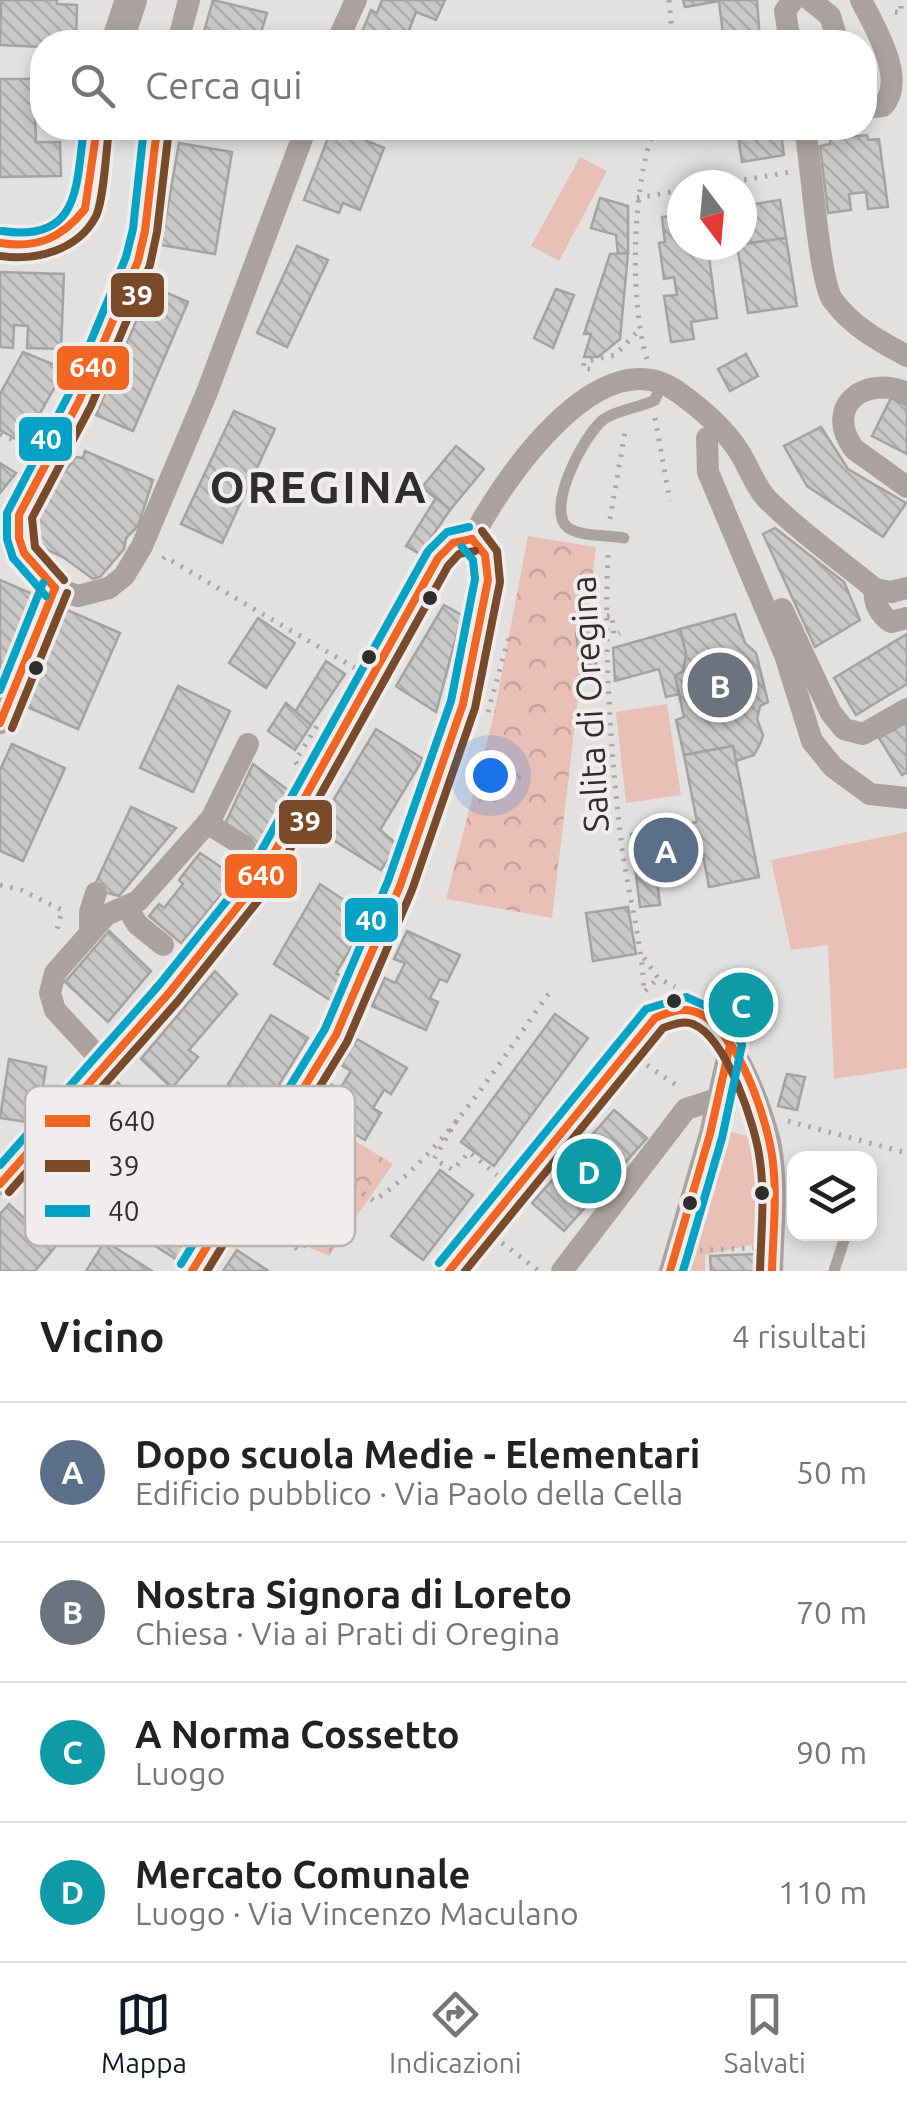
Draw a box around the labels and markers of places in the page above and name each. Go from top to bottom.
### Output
unlabelled marker [420,588,440,608]
unlabelled marker [359,647,379,667]
pin: B [688,648,752,722]
unlabelled marker [26,658,46,678]
pin: A [634,812,698,888]
pin: C [708,968,774,1042]
unlabelled marker [664,991,684,1011]
pin: D [556,1134,622,1208]
unlabelled marker [752,1183,772,1203]
unlabelled marker [680,1193,700,1213]

